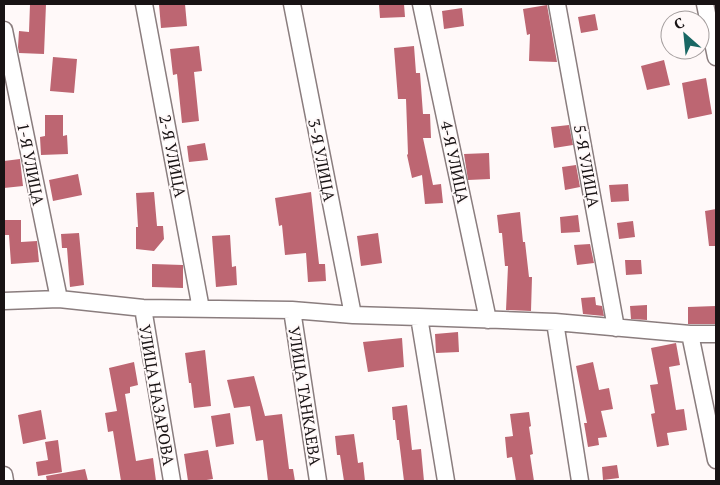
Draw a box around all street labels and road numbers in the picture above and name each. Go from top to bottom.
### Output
street label: 2-Я УЛИЦА [154,113,192,199]
street label: 3-Я УЛИЦА [303,117,341,203]
street label: 4-Я УЛИЦА [436,119,474,205]
street label: 1-Я УЛИЦА [12,121,50,207]
street label: 5-Я УЛИЦА [569,123,605,209]
street label: УЛИЦА НАЗАРОВА [134,323,180,467]
street label: УЛИЦА ТАНКАЕВА [283,325,327,467]

